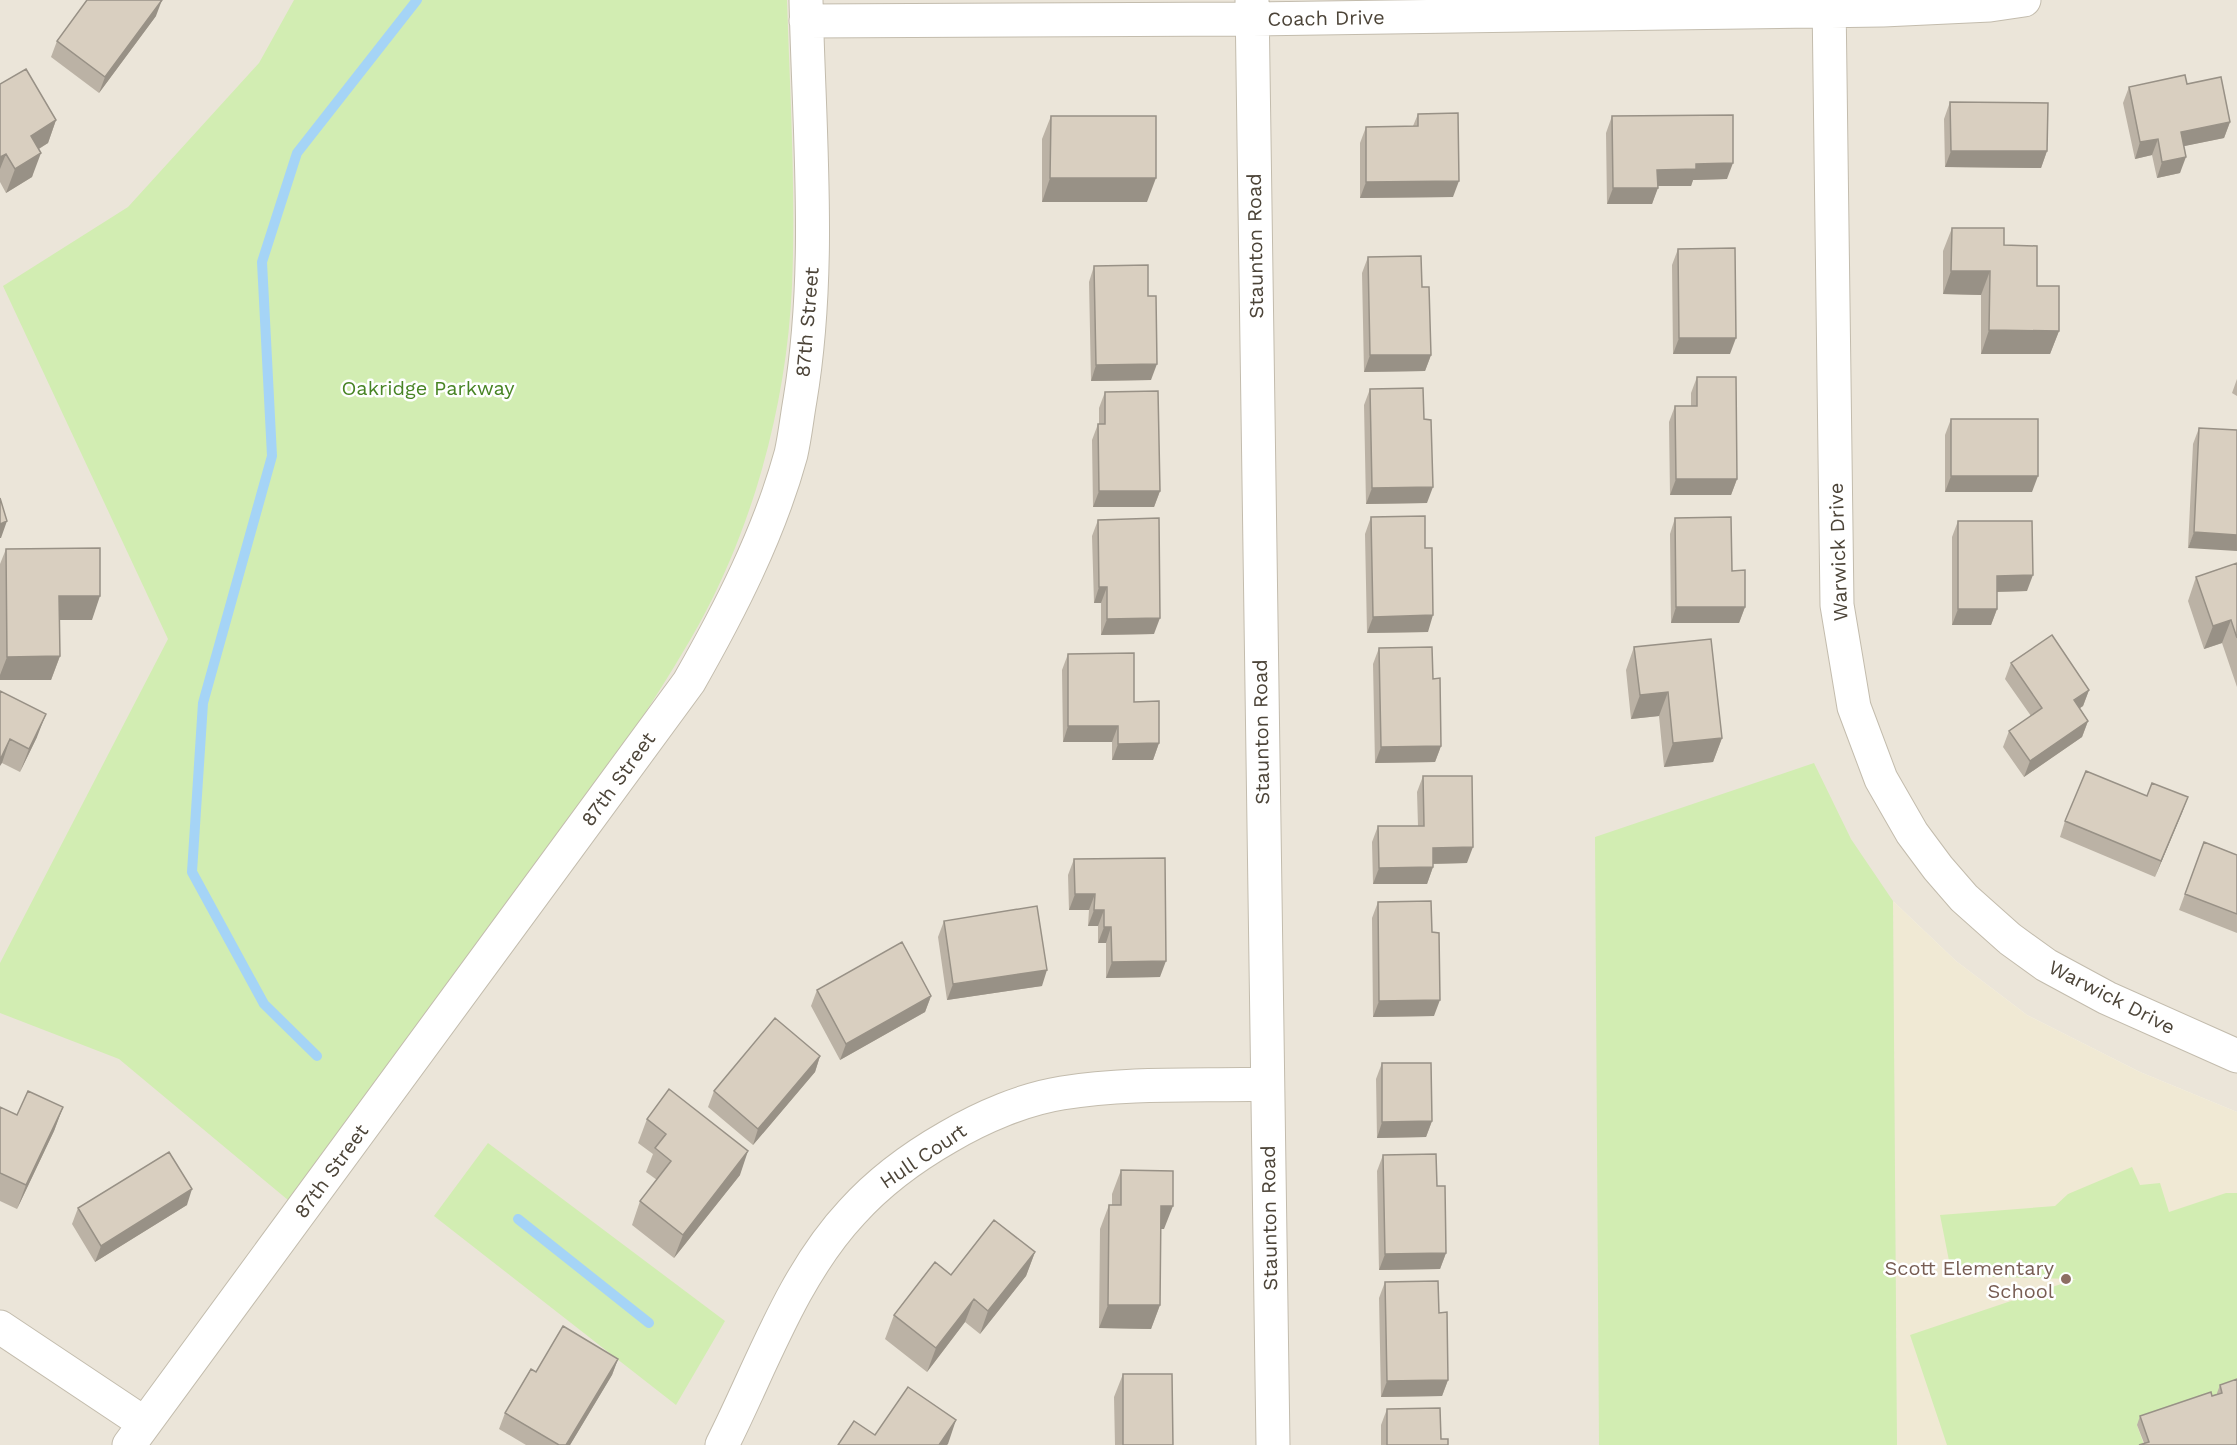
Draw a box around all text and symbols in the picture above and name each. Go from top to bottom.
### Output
street label: Coach Drive [1267,5,1385,31]
street label: Staunton Road [1242,173,1268,319]
street label: 87th Street [790,265,824,378]
park label: Oakridge Parkway [341,376,515,400]
street label: Warwick Drive [1824,482,1852,622]
street label: Staunton Road [1248,659,1274,805]
street label: 87th Street [576,727,661,831]
street label: Warwick Drive [2045,955,2179,1039]
street label: Hull Court [875,1118,971,1194]
street label: 87th Street [289,1119,374,1223]
street label: Staunton Road [1256,1145,1282,1291]
place label: Scott Elementary School [1884,1256,2055,1303]
marker: Scott Elementary School [2059,1272,2073,1286]

